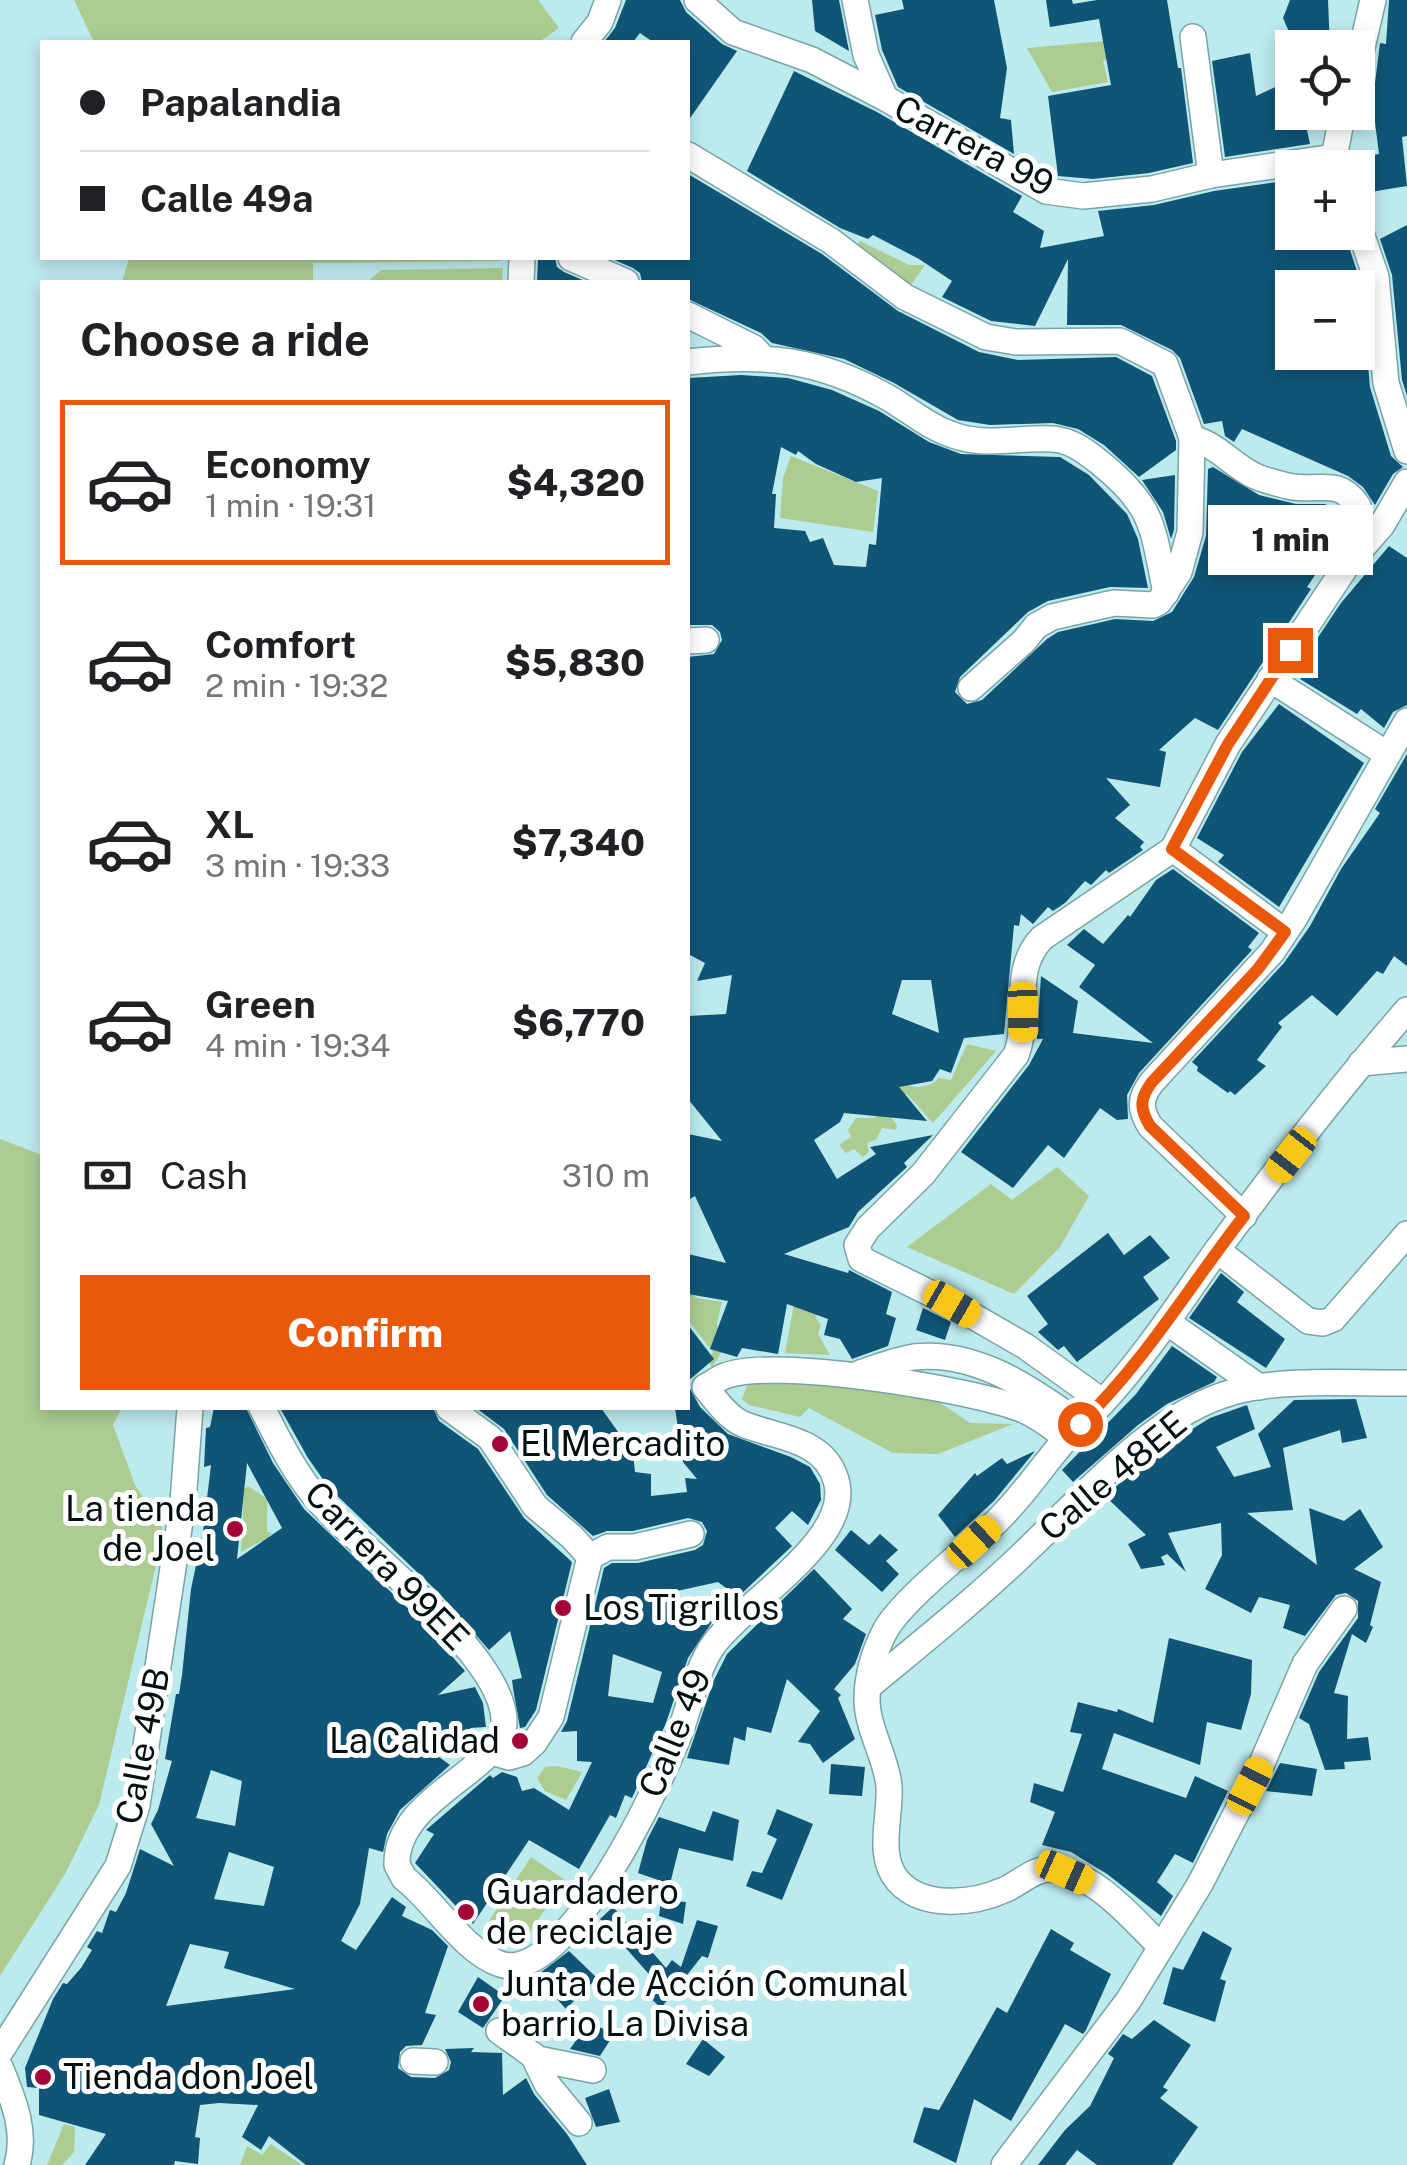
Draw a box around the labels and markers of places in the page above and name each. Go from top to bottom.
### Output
place label: El Mercadito [520,1423,725,1464]
marker: El Mercadito [489,1433,511,1455]
place label: La tienda de Joel [65,1488,215,1569]
marker: La tienda de Joel [224,1518,246,1540]
place label: Los Tigrillos [583,1587,779,1628]
marker: Los Tigrillos [552,1597,574,1619]
place label: La Calidad [329,1720,500,1761]
marker: La Calidad [509,1730,531,1752]
place label: Guardadero de reciclaje [486,1871,679,1952]
marker: Guardadero de reciclaje [455,1901,477,1923]
place label: Junta de Acción Comunal barrio La Divisa [501,1963,908,2044]
marker: Junta de Acción Comunal barrio La Divisa [470,1993,492,2015]
place label: Tienda don Joel [63,2056,314,2097]
marker: Tienda don Joel [32,2066,54,2088]

